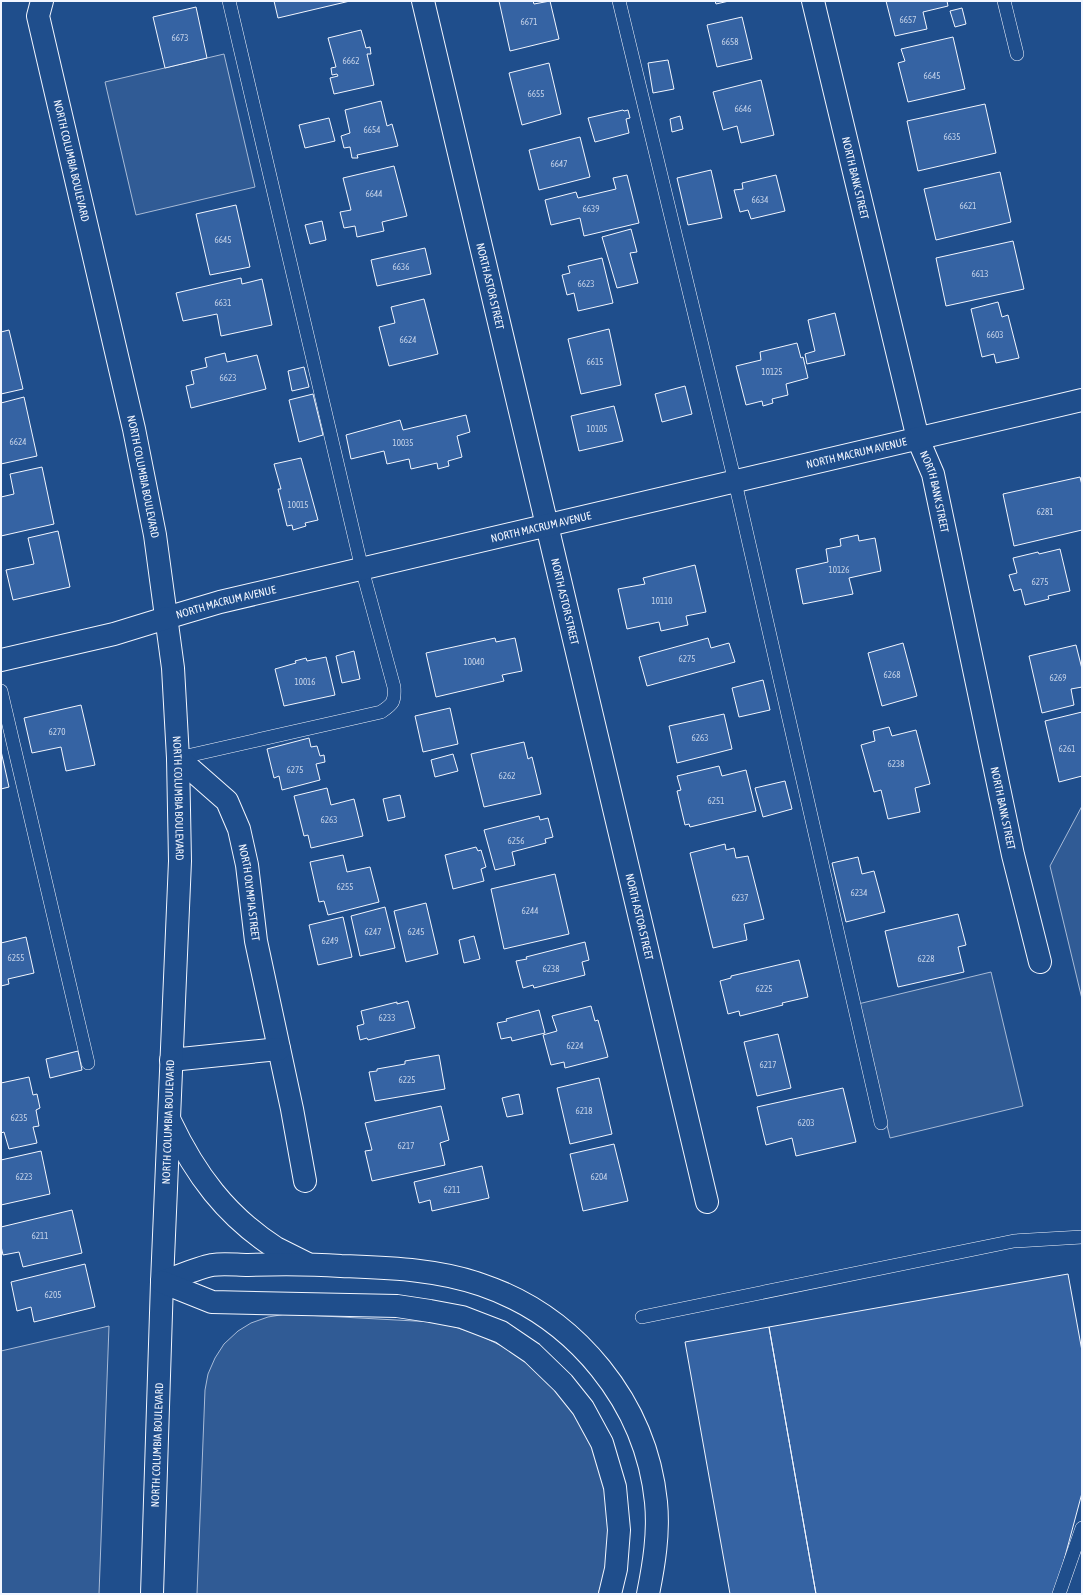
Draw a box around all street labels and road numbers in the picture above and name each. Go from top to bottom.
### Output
street label: NORTH COLUMBIA BOULEVARD [52,98,92,223]
street label: NORTH BANK STREET [840,136,871,221]
street label: NORTH ASTOR STREET [474,242,506,331]
street label: NORTH COLUMBIA BOULEVARD [125,414,161,539]
street label: NORTH MACRUM AVENUE [805,435,908,470]
street label: NORTH BANK STREET [918,449,951,534]
street label: NORTH MACRUM AVENUE [490,509,593,544]
street label: NORTH ASTOR STREET [549,557,581,646]
street label: NORTH MACRUM AVENUE [174,583,277,621]
street label: NORTH COLUMBIA BOULEVARD [171,735,186,861]
street label: NORTH BANK STREET [989,766,1018,851]
street label: NORTH OLYMPIA STREET [237,843,262,942]
street label: NORTH ASTOR STREET [624,872,656,961]
street label: NORTH COLUMBIA BOULEVARD [160,1060,176,1184]
street label: NORTH COLUMBIA BOULEVARD [149,1383,165,1507]

